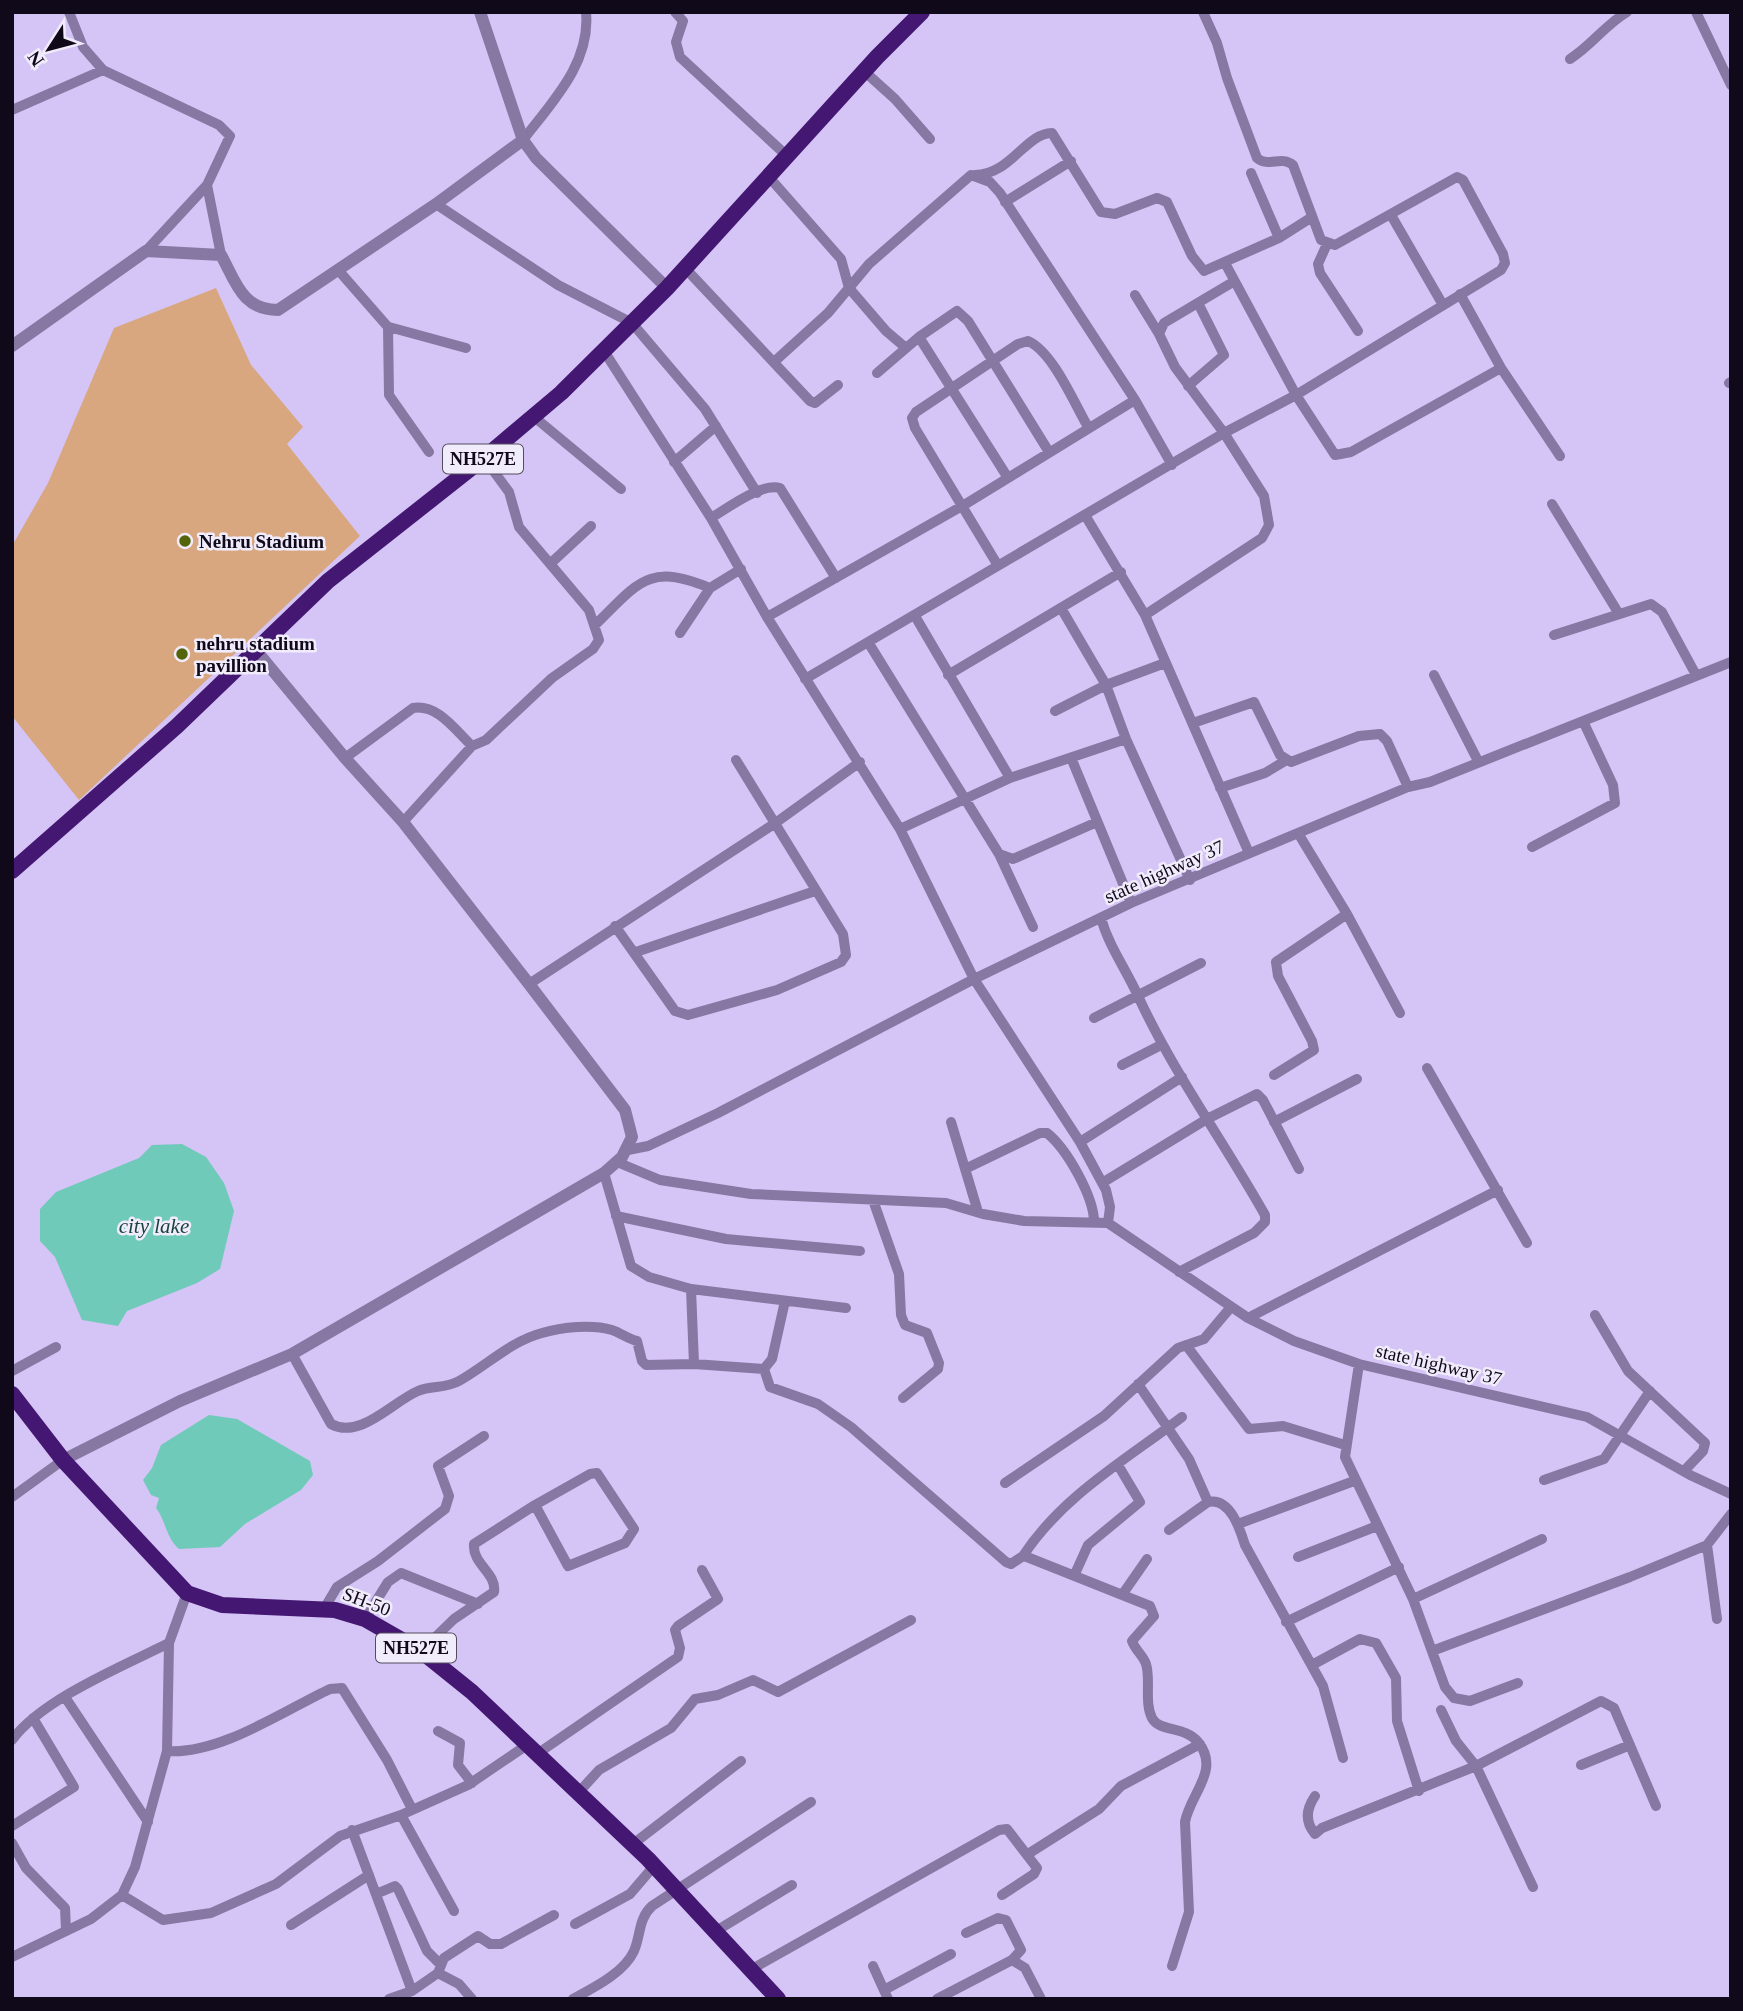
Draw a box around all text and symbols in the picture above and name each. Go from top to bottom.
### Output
north arrow [14,14,84,84]
text: N [23,47,48,70]
road number: NH527E [443,444,523,474]
place label: Nehru Stadium [199,531,324,552]
marker: Nehru Stadium [177,533,193,549]
place label: nehru stadium pavillion [196,633,315,676]
marker: nehru stadium pavillion [174,646,190,662]
street label: state highway 37 [1101,836,1227,907]
water label: city lake [119,1214,189,1238]
street label: state highway 37 [1374,1340,1504,1389]
street label: SH-50 [340,1583,394,1620]
road number: NH527E [376,1633,456,1662]

